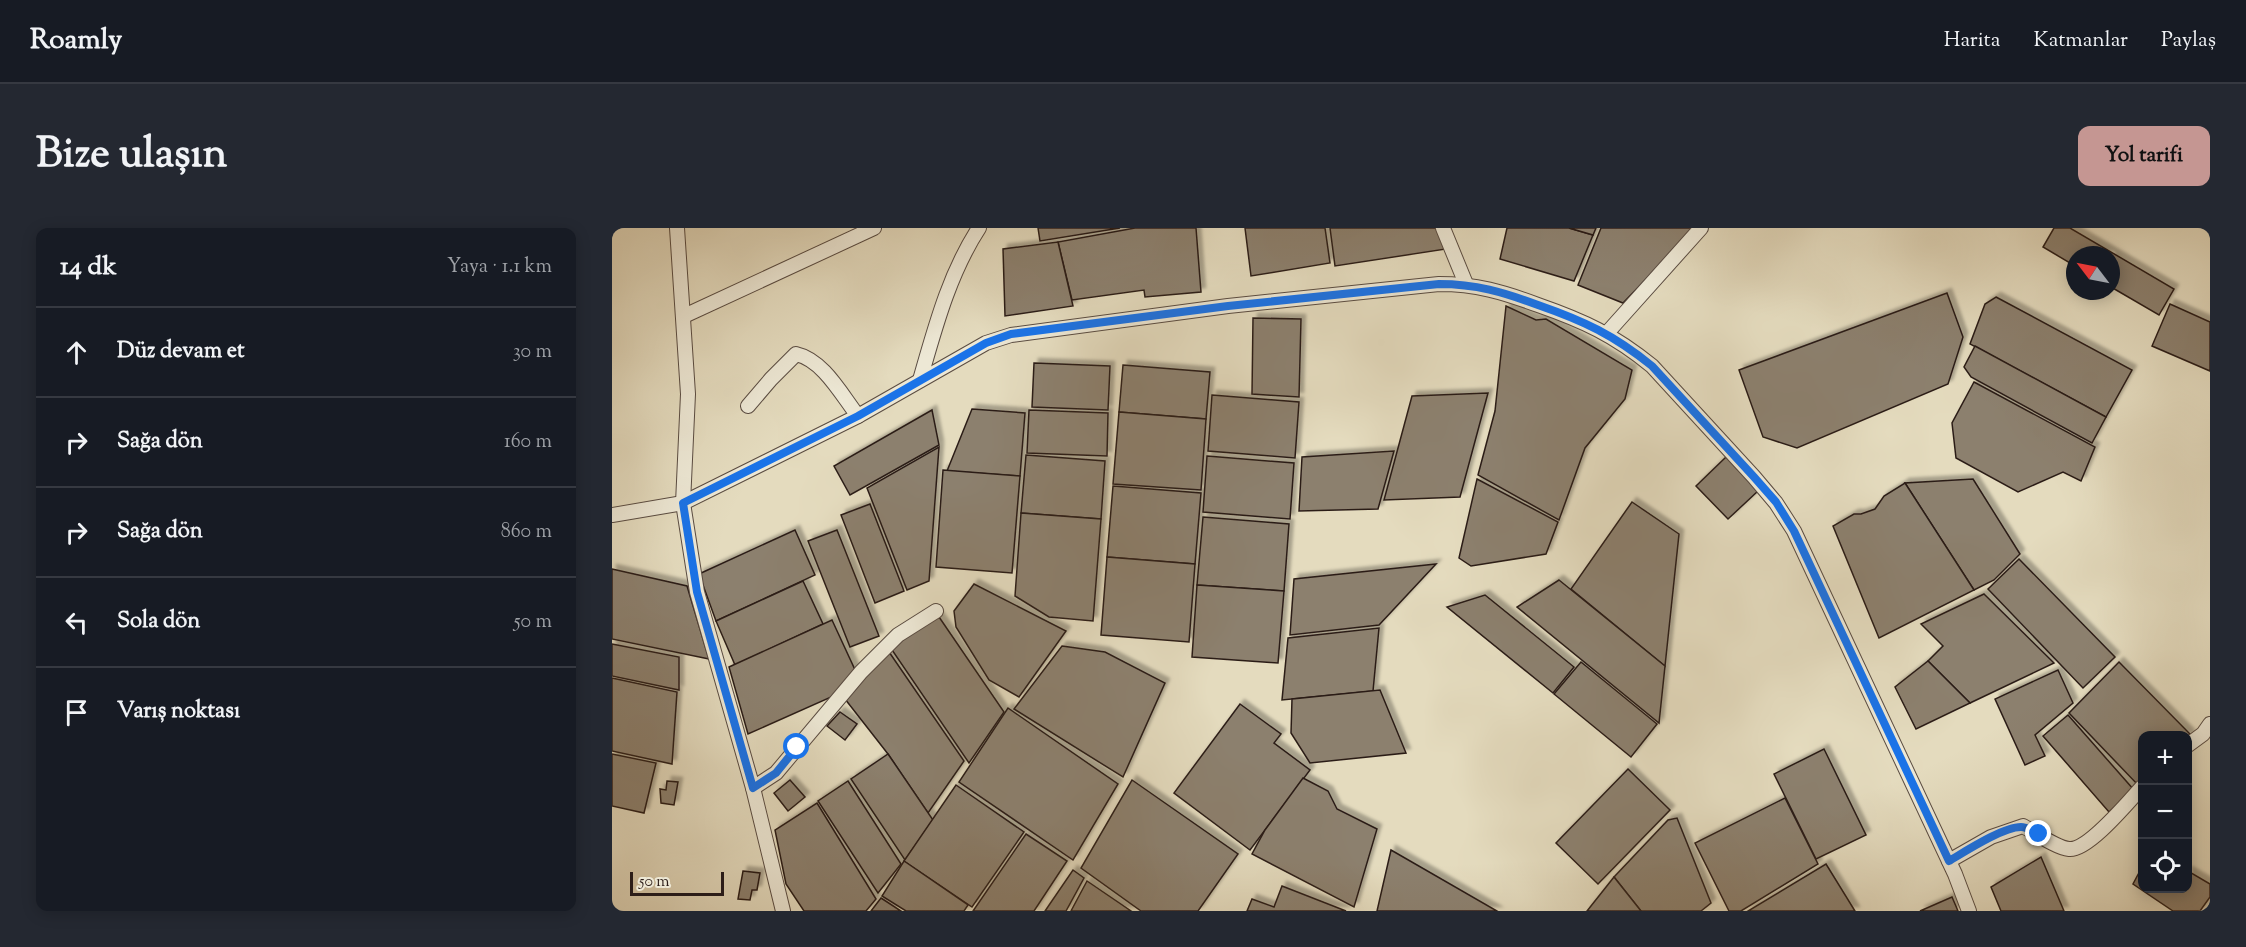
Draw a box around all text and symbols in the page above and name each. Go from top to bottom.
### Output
text: Roamly [30,21,122,61]
text: Harita [1944,26,2000,56]
text: Katmanlar [2033,26,2128,56]
text: Paylaş [2161,26,2216,56]
text: Bize ulaşın [36,126,227,186]
button: Yol tarifi [2078,126,2210,186]
north arrow [2066,246,2120,300]
text: 14 dk [60,249,117,286]
text: Yaya · 1.1 km [447,253,552,282]
icon: ahead [60,336,93,369]
text: Düz devam et [117,336,244,368]
text: 30 m [513,338,552,367]
icon: right [60,426,93,459]
text: Sağa dön [117,426,203,458]
text: 160 m [504,428,552,457]
icon: right [60,516,93,549]
text: Sağa dön [117,516,203,548]
text: 860 m [501,518,552,547]
icon: left [60,606,93,639]
text: Sola dön [117,606,200,638]
text: 50 m [514,608,552,637]
icon: arrive [60,696,93,729]
text: Varış noktası [117,696,240,728]
map controls [2138,731,2192,893]
button: + [2138,731,2192,785]
route start [783,733,809,759]
button: − [2138,785,2192,839]
route end [2025,820,2051,846]
button: locate [2138,839,2192,893]
scale bar [630,869,724,896]
text: 50 m [639,871,670,894]

